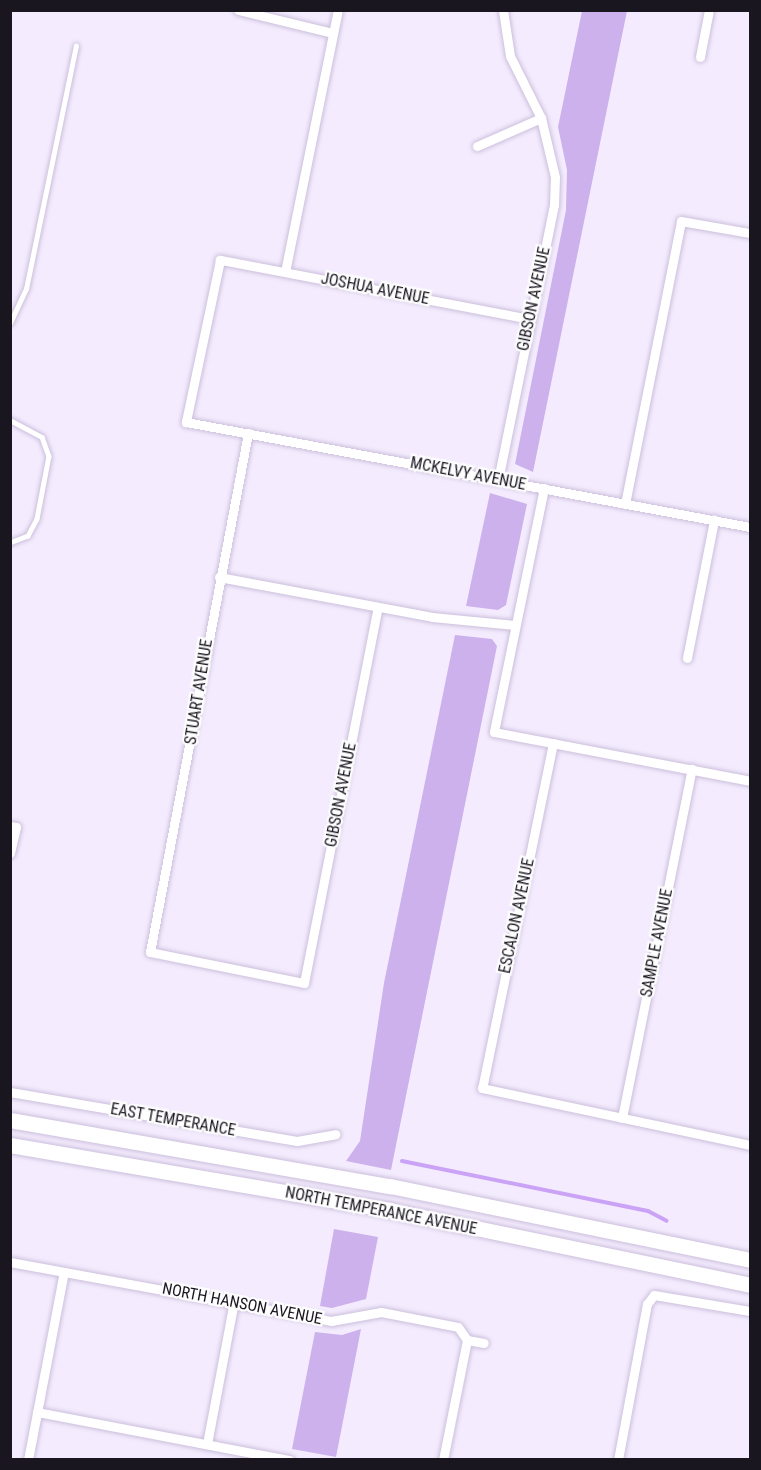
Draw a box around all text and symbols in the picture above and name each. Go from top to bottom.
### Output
street label: GIBSON AVENUE [514,245,554,353]
street label: JOSHUA AVENUE [319,269,431,309]
street label: MCKELVY AVENUE [409,453,527,495]
street label: STUART AVENUE [181,638,217,746]
street label: GIBSON AVENUE [321,741,361,849]
street label: ESCALON AVENUE [495,857,539,975]
street label: SAMPLE AVENUE [637,887,677,999]
street label: EAST TEMPERANCE [109,1099,237,1141]
street label: NORTH TEMPERANCE AVENUE [283,1183,479,1239]
street label: NORTH HANSON AVENUE [160,1279,324,1329]

